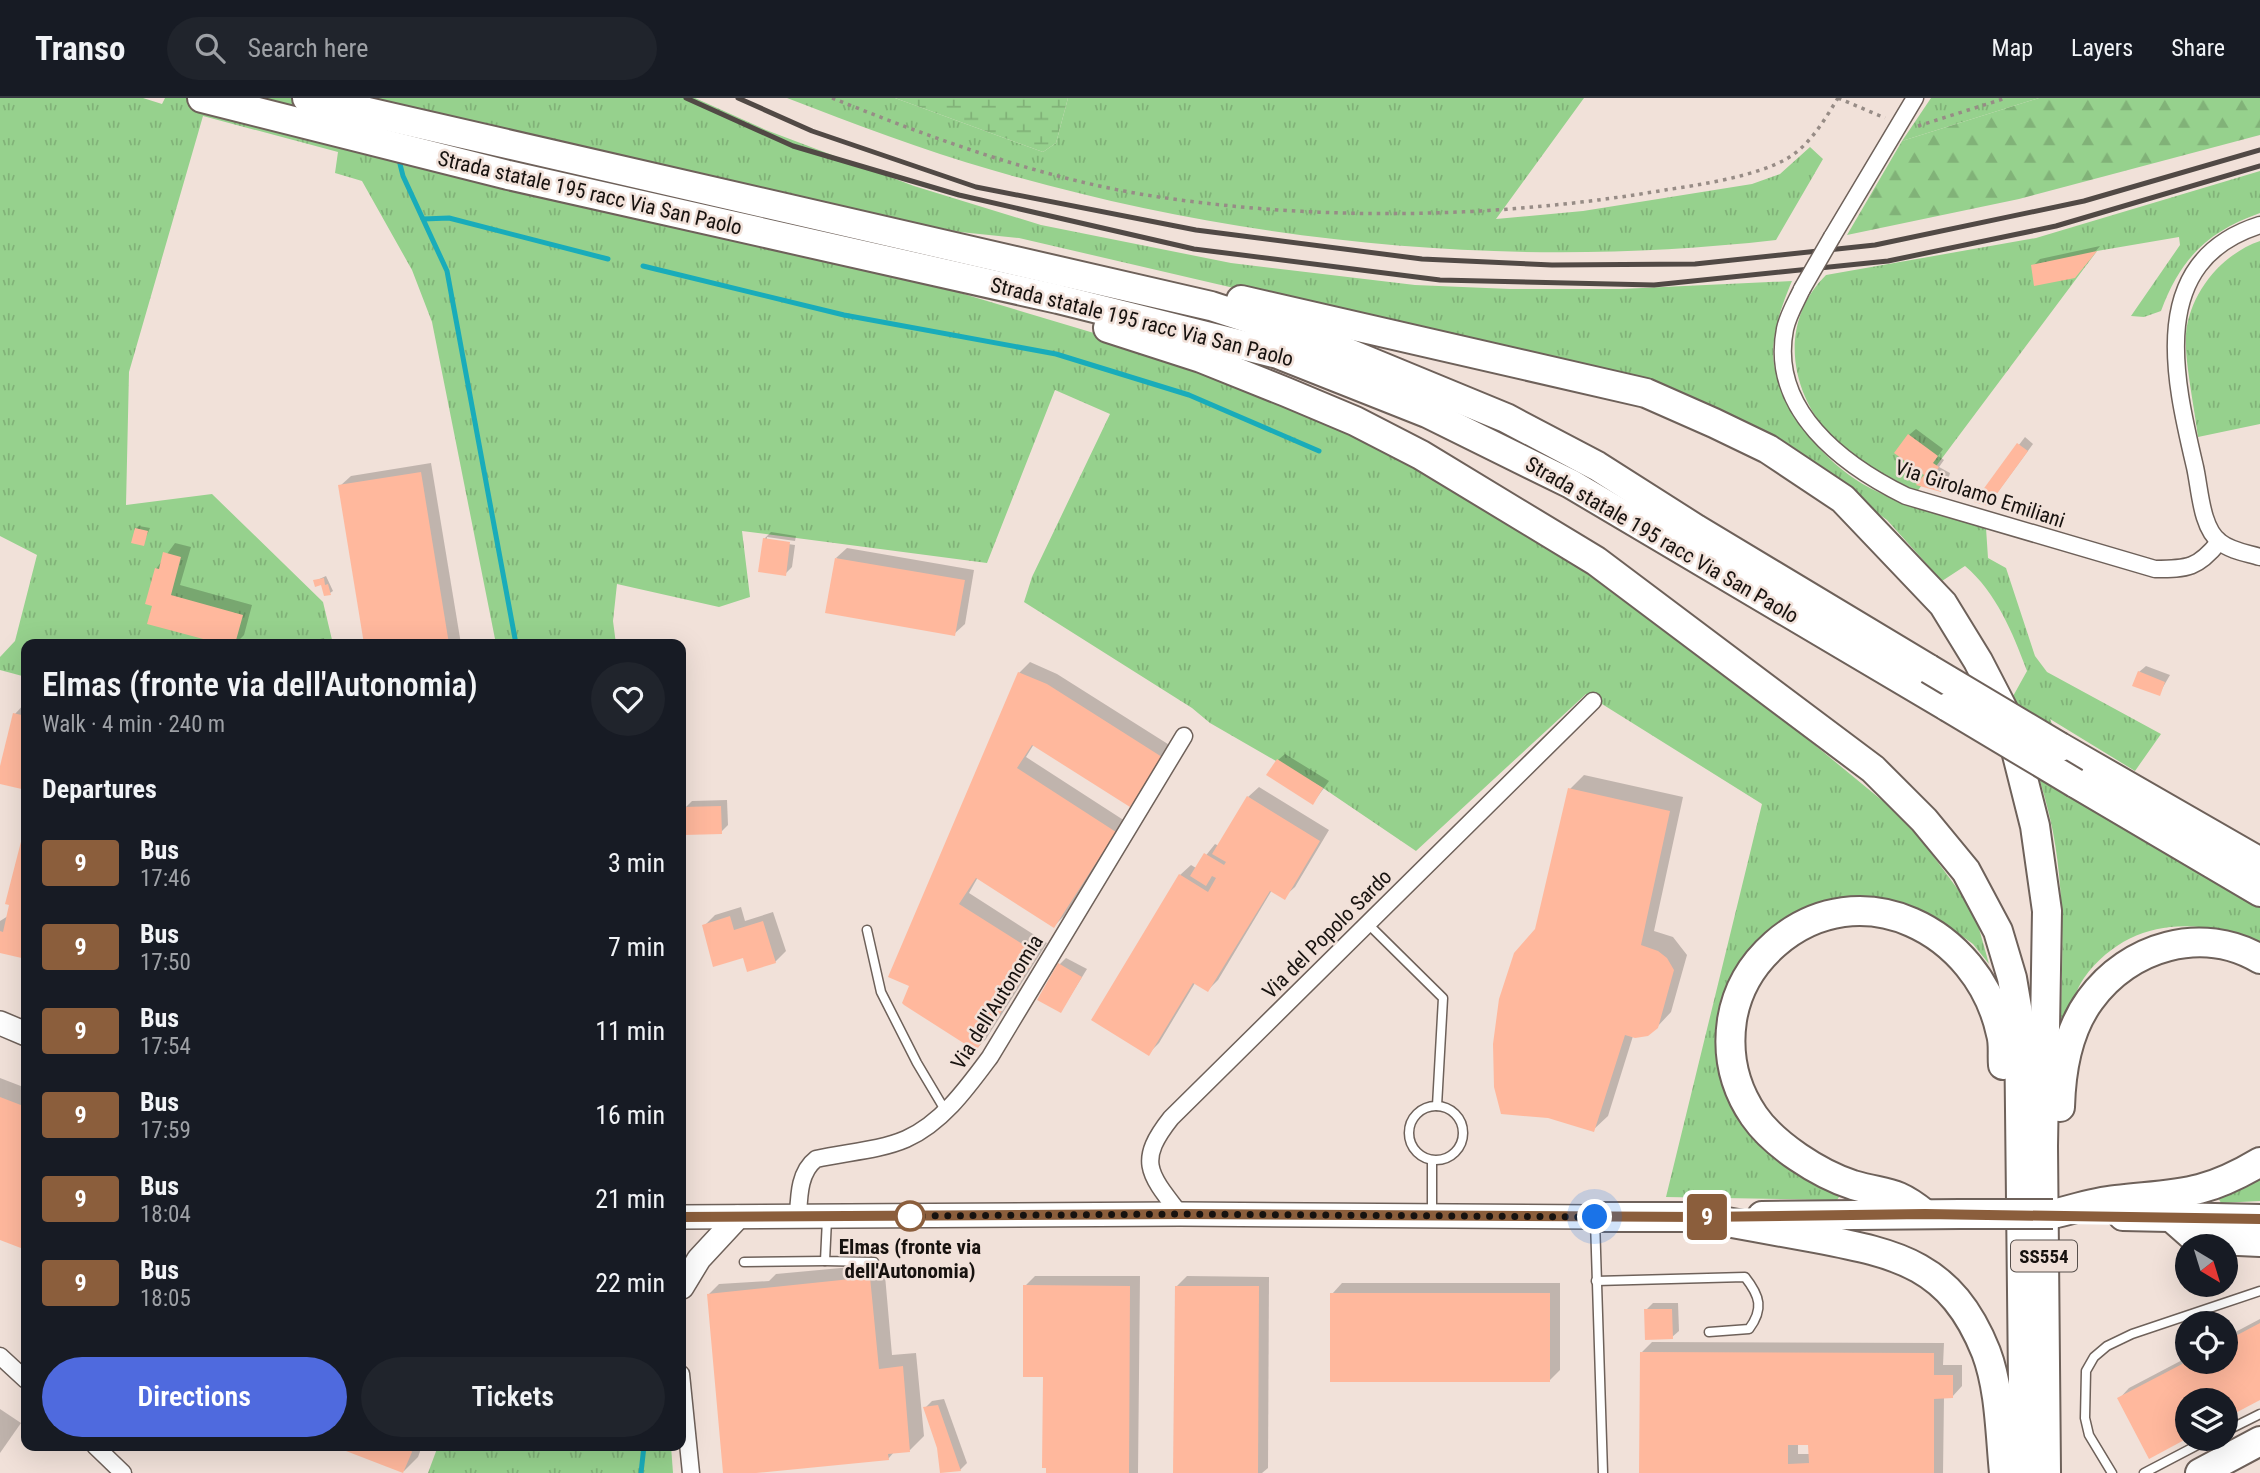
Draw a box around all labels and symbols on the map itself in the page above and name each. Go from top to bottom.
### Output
street label: Strada statale 195 racc Via San Paolo [436,146,744,240]
street label: Strada statale 195 racc Via San Paolo [988,273,1296,371]
street label: Strada statale 195 racc Via San Paolo [1521,452,1803,628]
street label: Via Girolamo Emiliani [1892,455,2068,533]
street label: Via del Popolo Sardo [1257,864,1397,1004]
street label: Via dell'Autonomia [946,930,1048,1074]
line badge: 9 [1684,1194,1730,1240]
your location [1577,1199,1612,1234]
marker: Elmas (fronte via dell'Autonomia) [895,1201,925,1231]
north arrow [2175,1234,2238,1297]
place label: Elmas (fronte via dell'Autonomia) [839,1235,981,1283]
road number: SS554 [2011,1240,2077,1272]

